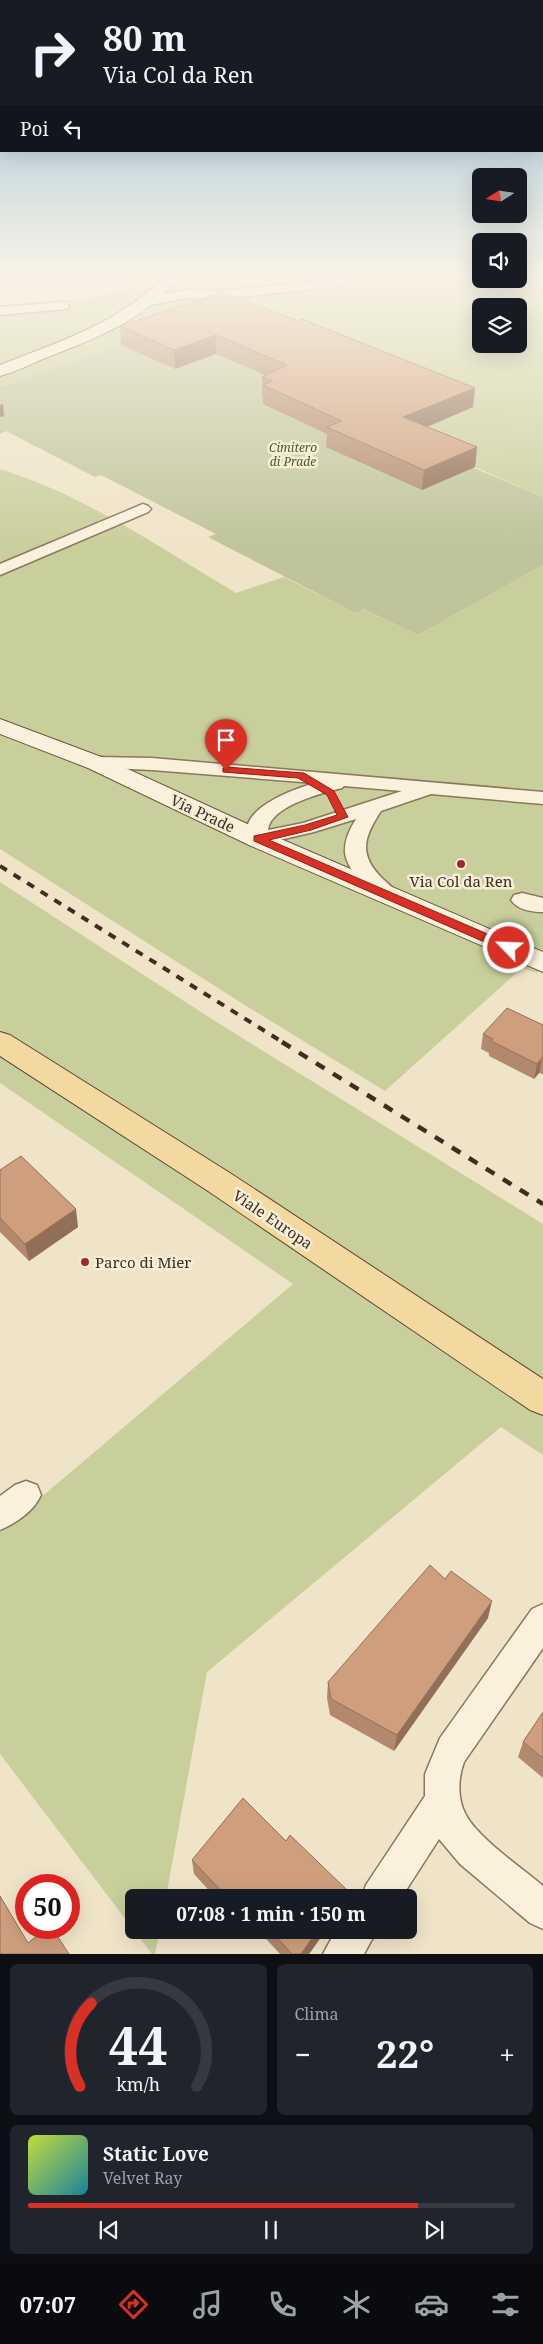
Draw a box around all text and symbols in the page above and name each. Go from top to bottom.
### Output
text: 80 m [103,14,186,61]
icon: right [20,20,85,85]
text: Via Col da Ren [103,59,254,89]
icon: left [59,115,87,143]
text: Poi [20,116,49,142]
north arrow [472,168,528,222]
map controls [472,168,527,353]
button: sound [472,233,527,288]
button: layers [472,298,527,353]
park label: Cimitero di Prade [269,439,317,470]
pin [205,719,247,770]
icon: arrive [212,726,240,754]
street label: Via Prade [168,789,238,837]
marker: Via Col da Ren [455,858,467,870]
place label: Via Col da Ren [410,871,513,891]
position arrow [482,921,534,973]
street label: Viale Europa [229,1185,317,1253]
place label: Parco di Mier [95,1252,191,1272]
marker: Parco di Mier [79,1256,91,1268]
speed limit sign: 50 [15,1874,80,1939]
text: 07:08 · 1 min · 150 m [176,1901,366,1927]
text: Clima [295,2003,339,2025]
text: 44 [109,2009,168,2080]
text: 22° [376,2027,434,2079]
text: − [295,2035,311,2073]
text: + [499,2035,515,2073]
text: km/h [116,2072,160,2096]
text: Static Love [103,2141,209,2167]
text: Velvet Ray [103,2167,182,2189]
icon: previous [95,2216,123,2244]
icon: pause [257,2216,285,2244]
icon: next [420,2216,448,2244]
icon: directions [116,2287,151,2322]
icon: music [190,2287,225,2322]
icon: phone [265,2287,300,2322]
icon: climate [339,2287,374,2322]
icon: car [414,2287,449,2322]
icon: filters [488,2287,523,2322]
text: 07:07 [20,2289,76,2319]

